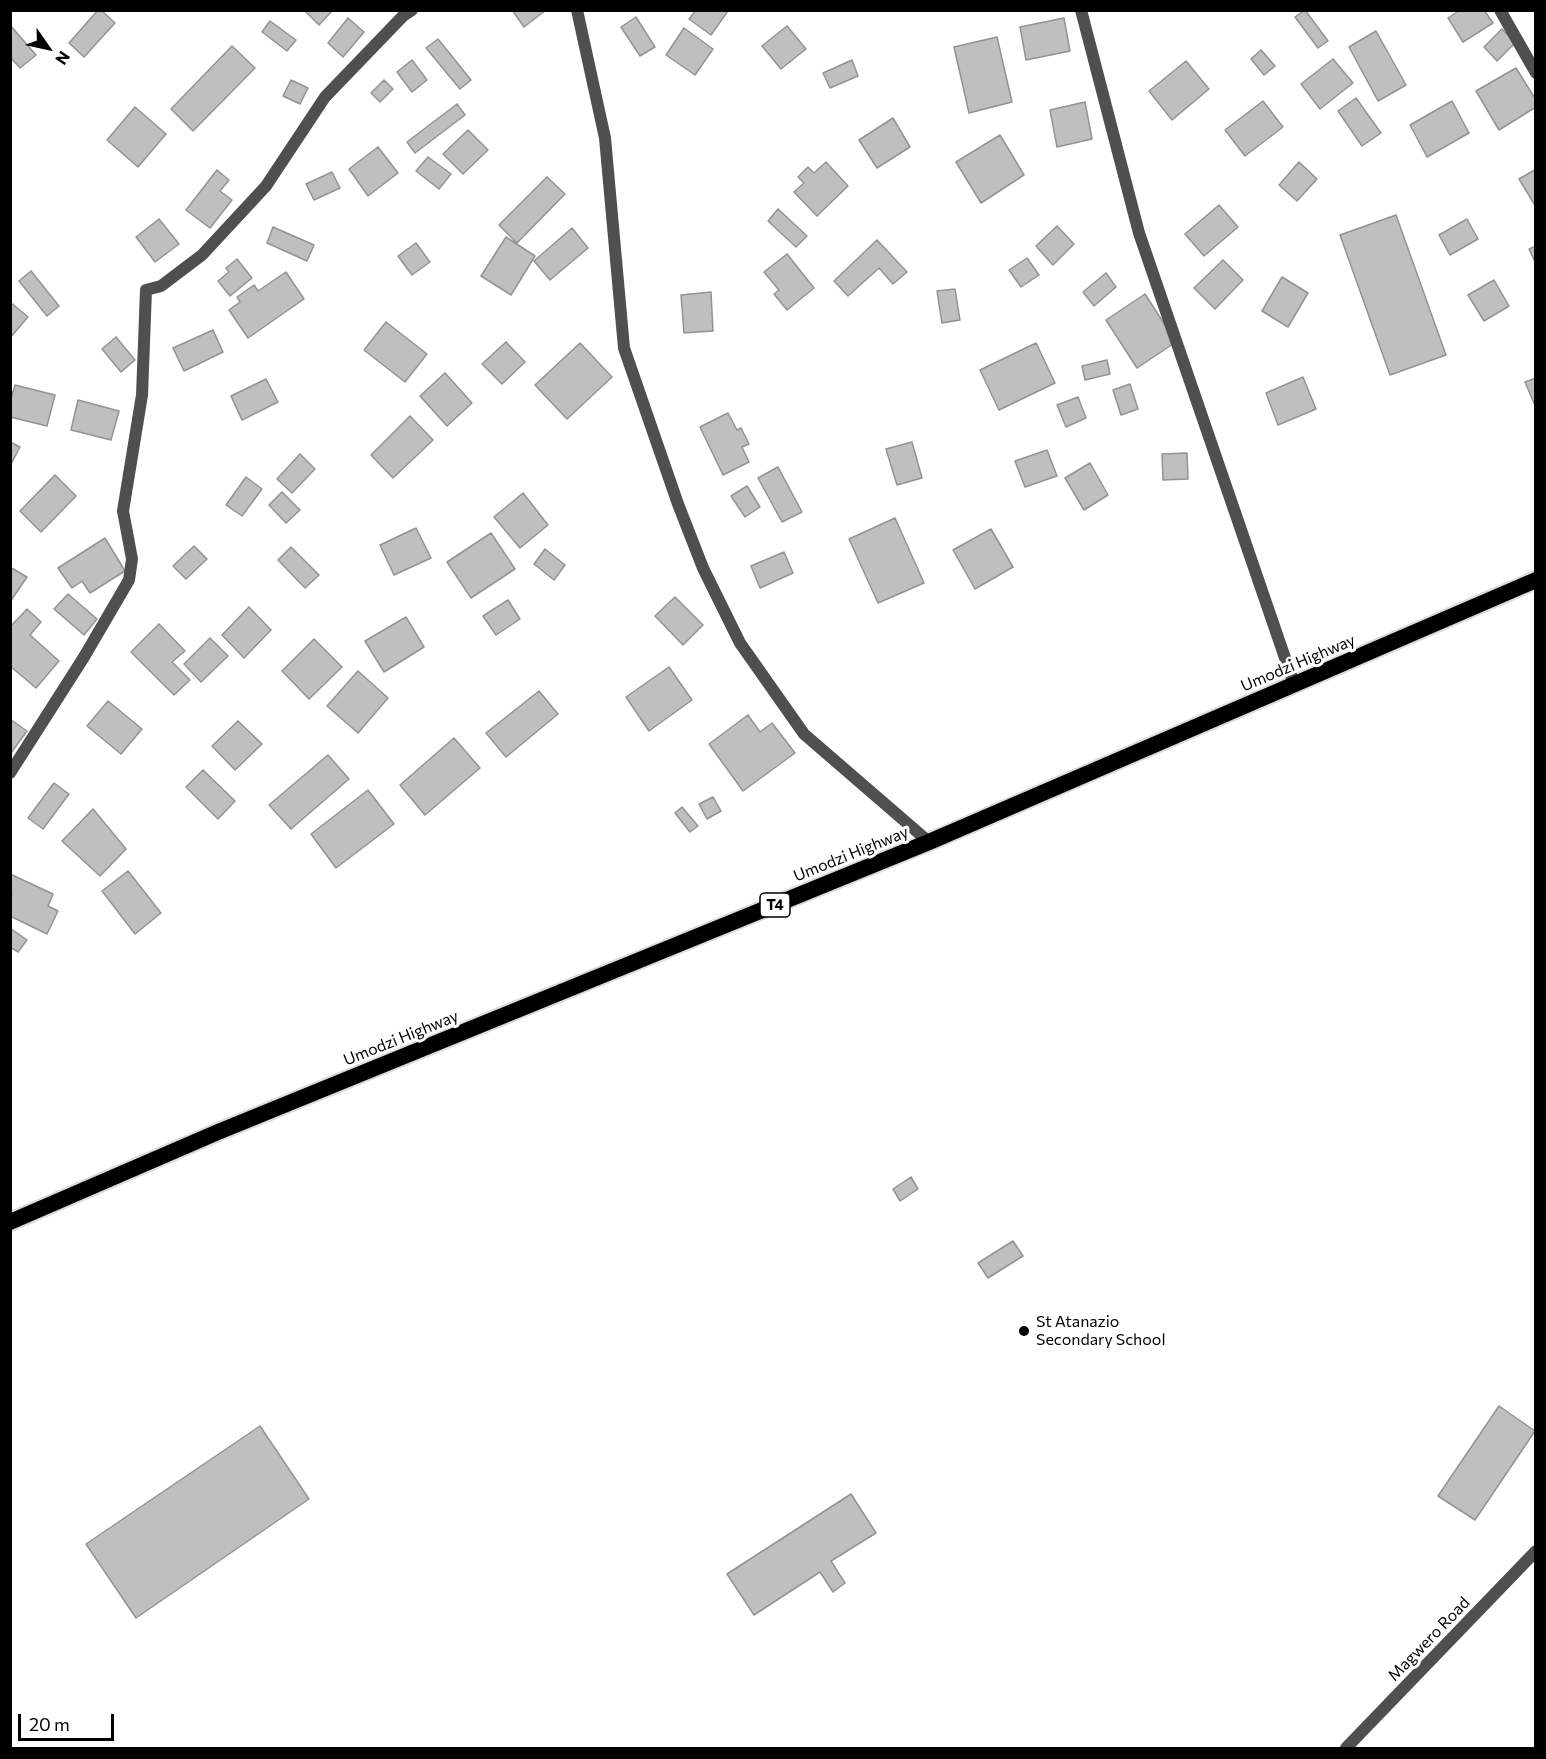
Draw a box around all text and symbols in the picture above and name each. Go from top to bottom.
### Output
north arrow [18,18,78,78]
text: N [52,48,75,69]
street label: Umodzi Highway [1238,630,1358,696]
street label: Umodzi Highway [791,822,911,886]
road number: T4 [760,893,790,917]
street label: Umodzi Highway [341,1006,461,1070]
place label: St Atanazio Secondary School [1036,1312,1165,1350]
marker: St Atanazio Secondary School [1017,1324,1031,1338]
street label: Magwero Road [1384,1593,1474,1685]
scale bar [21,1702,117,1740]
text: 20 m [29,1713,70,1735]

